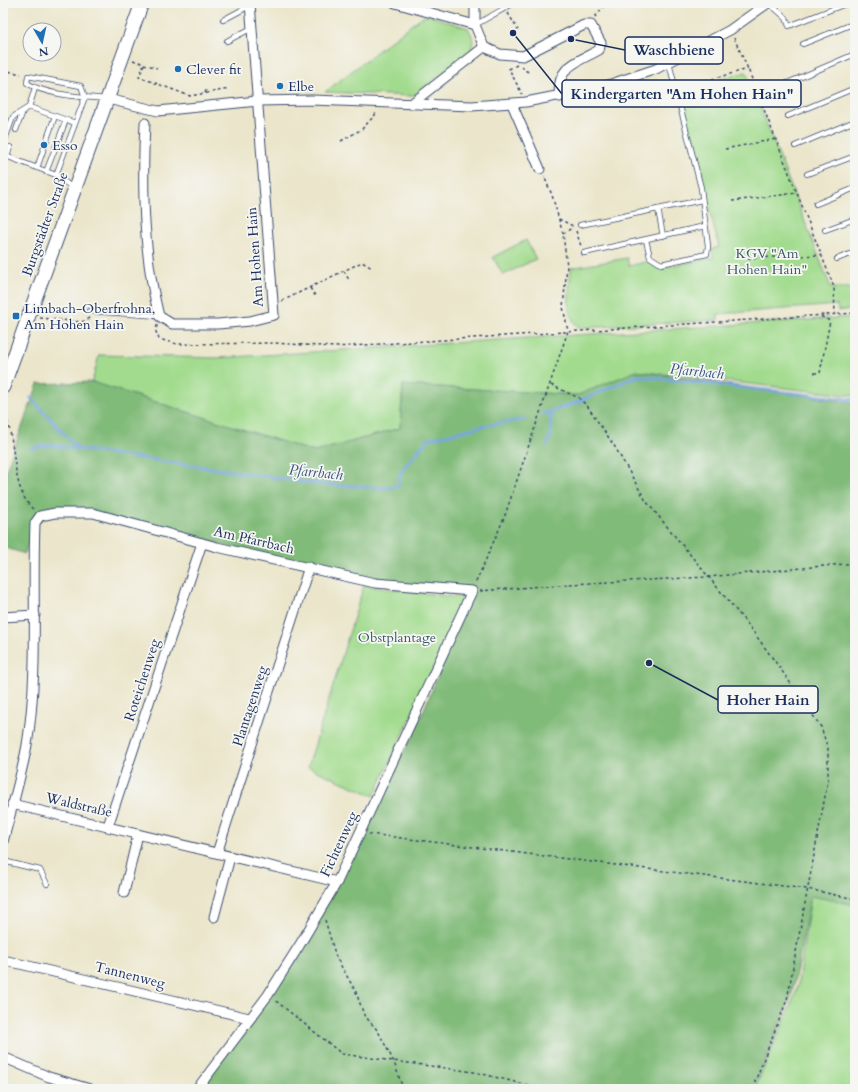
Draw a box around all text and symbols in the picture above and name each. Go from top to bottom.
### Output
north arrow [22,22,62,62]
callout: Waschbiene [625,37,723,64]
text: Waschbiene [632,40,715,60]
text: N [37,43,49,60]
place label: Clever fit [186,60,242,79]
marker: Clever fit [173,64,183,74]
place label: Elbe [288,77,314,96]
callout: Kindergarten "Am Hohen Hain" [562,80,801,107]
marker: Elbe [275,81,285,91]
text: Kindergarten "Am Hohen Hain" [570,84,794,104]
place label: Esso [52,136,78,155]
marker: Esso [39,140,49,150]
street label: Burgstädter Straße [17,169,73,279]
street label: Am Hohen Hain [242,206,268,308]
park label: KGV "Am Hohen Hain" [727,244,807,279]
place label: Limbach-Oberfrohna, Am Hohen Hain [24,299,155,334]
marker: Limbach-Oberfrohna, Am Hohen Hain [11,311,21,321]
water label: Pfarrbach [669,358,726,384]
water label: Pfarrbach [288,459,345,485]
street label: Am Pfarrbach [212,522,296,559]
park label: Obstplantage [358,628,436,647]
street label: Roteichenweg [120,636,164,724]
street label: Plantagenweg [228,663,272,749]
callout: Hoher Hain [718,686,818,713]
text: Hoher Hain [726,690,810,710]
street label: Waldstraße [43,788,114,822]
street label: Fichtenweg [316,808,362,880]
street label: Tannenweg [93,957,167,993]

